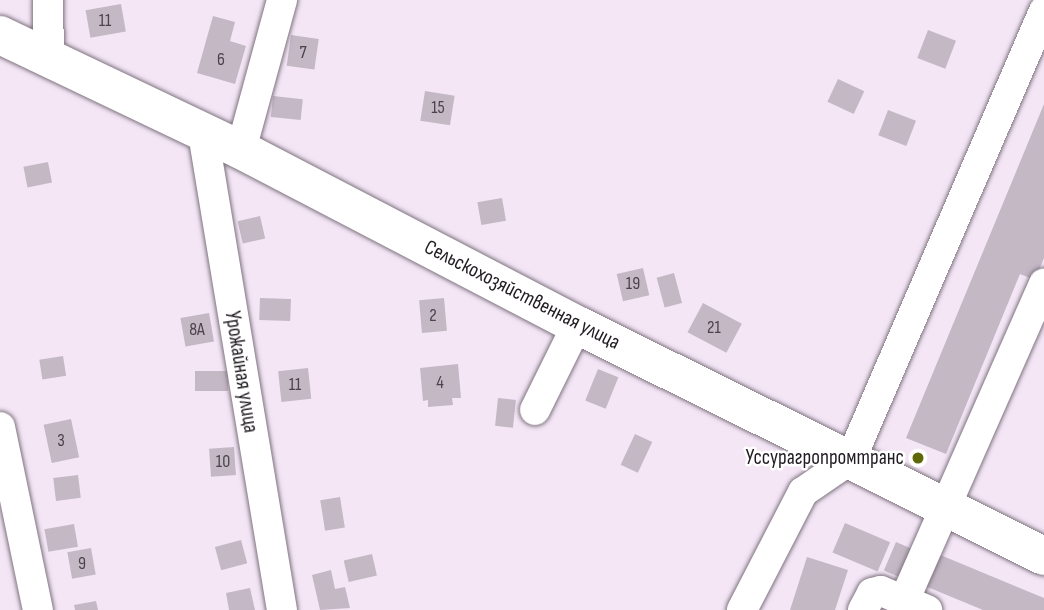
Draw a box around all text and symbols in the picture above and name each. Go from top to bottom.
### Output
house number: 11 [99,10,111,32]
house number: 7 [299,42,307,64]
house number: 6 [217,49,225,71]
house number: 15 [431,97,445,119]
street label: Сельскохозяйственная улица [420,235,624,355]
house number: 19 [626,273,640,295]
house number: 2 [429,305,437,327]
street label: Урожайная улица [219,309,263,435]
house number: 21 [707,317,721,339]
house number: 8А [189,319,205,341]
house number: 4 [436,372,444,394]
house number: 11 [289,374,301,396]
house number: 3 [57,430,65,452]
place label: Уссурагропромтранс [745,445,904,471]
marker: Уссурагропромтранс [910,450,926,466]
house number: 10 [216,451,230,473]
house number: 9 [78,553,86,575]

